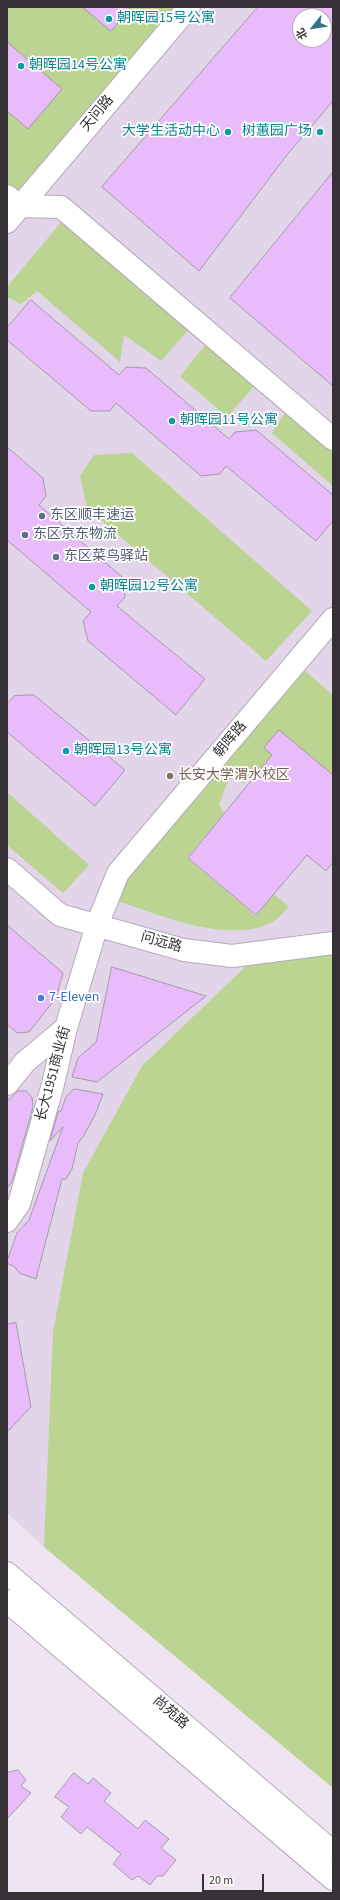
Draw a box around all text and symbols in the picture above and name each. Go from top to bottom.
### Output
north arrow [292,8,332,48]
place label: 朝晖园15号公寓 [117,11,215,27]
marker: 朝晖园15号公寓 [104,14,114,24]
text: 北 [293,25,311,42]
place label: 朝晖园14号公寓 [29,58,127,74]
marker: 朝晖园14号公寓 [16,61,26,71]
street label: 天问路 [78,93,118,135]
place label: 大学生活动中心 [122,124,220,140]
place label: 树蕙园广场 [242,124,312,140]
marker: 大学生活动中心 [223,127,233,137]
marker: 树蕙园广场 [315,127,325,137]
place label: 朝晖园11号公寓 [180,413,278,429]
marker: 朝晖园11号公寓 [167,416,177,426]
place label: 东区顺丰速运 [50,508,134,524]
marker: 东区顺丰速运 [37,511,47,521]
place label: 东区京东物流 [33,527,117,543]
marker: 东区京东物流 [20,530,30,540]
place label: 东区菜鸟驿站 [64,549,148,565]
marker: 东区菜鸟驿站 [51,552,61,562]
place label: 朝晖园12号公寓 [100,579,198,595]
marker: 朝晖园12号公寓 [87,582,97,592]
street label: 朝晖路 [211,719,251,761]
place label: 朝晖园13号公寓 [74,743,172,759]
marker: 朝晖园13号公寓 [61,746,71,756]
place label: 长安大学渭水校区 [178,768,290,784]
marker: 长安大学渭水校区 [165,771,175,781]
street label: 问远路 [138,929,184,957]
place label: 7-Eleven [49,990,99,1006]
marker: 7-Eleven [36,993,46,1003]
street label: 长大1951商业街 [33,1025,75,1123]
street label: 尚苑路 [149,1693,191,1733]
scale bar [204,1866,266,1892]
text: 20 m [209,1872,233,1889]

